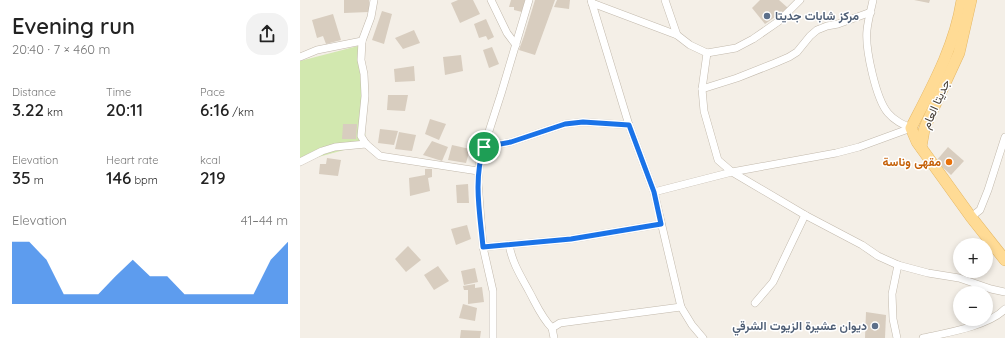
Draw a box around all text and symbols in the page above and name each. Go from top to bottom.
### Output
place label: مركز شابات جديتا [775,8,860,24]
marker: مركز شابات جديتا [762,11,772,21]
text: Evening run [12,12,135,40]
button: share [246,13,288,55]
text: 20:40 · 7 × 460 m [12,41,110,57]
street label: جديتا العام [918,77,954,131]
text: Distance [12,85,56,99]
text: Time [106,85,131,99]
text: Pace [200,85,225,99]
text: 3.22 [12,99,44,120]
text: 20:11 [106,99,143,120]
text: 6:16 [200,99,229,120]
text: km [44,105,63,119]
text: /km [229,105,254,119]
pin [467,130,501,164]
icon: arrive [473,136,495,158]
text: Elevation [12,153,58,167]
text: Heart rate [106,153,158,167]
text: kcal [200,153,221,167]
place label: مقهى وناسة [882,154,941,170]
marker: مقهى وناسة [944,157,954,167]
text: 35 [12,167,31,188]
text: 146 [106,167,131,188]
text: 219 [200,167,226,188]
text: m [31,173,44,187]
text: bpm [131,173,158,187]
text: Elevation [12,212,67,228]
text: 41–44 m [241,212,288,228]
map controls [953,238,993,326]
button: + [953,238,993,278]
button: − [953,286,993,326]
place label: ديوان عشيرة الزيوت الشرقي [732,318,867,336]
marker: ديوان عشيرة الزيوت الشرقي [870,321,880,331]

